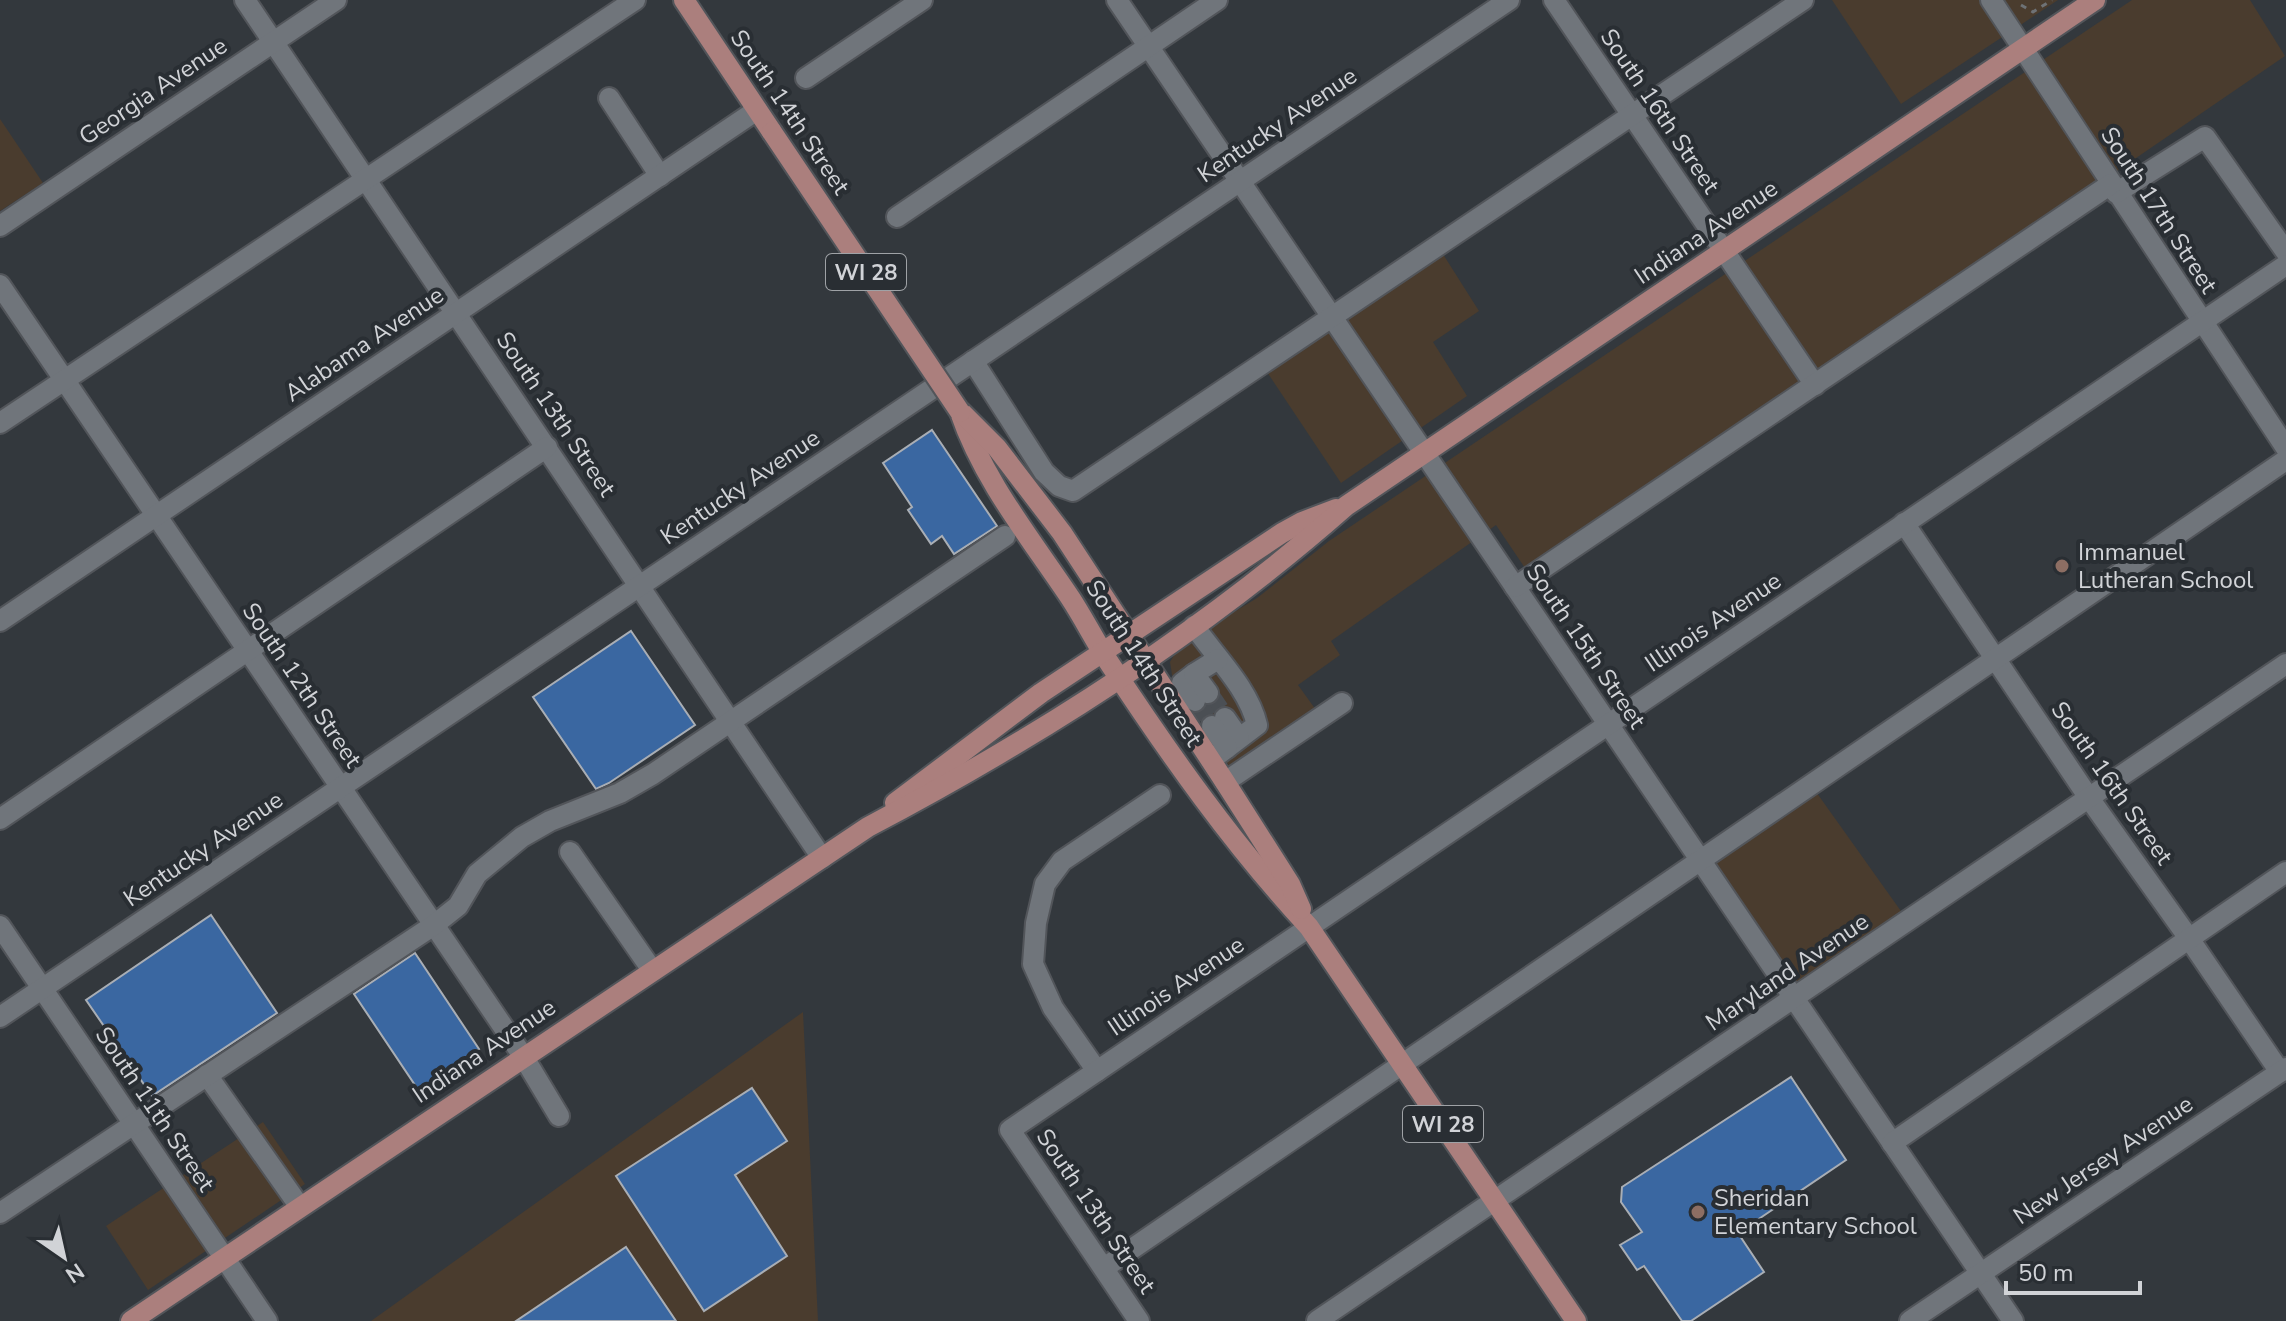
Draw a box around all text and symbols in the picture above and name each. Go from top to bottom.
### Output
street label: South 16th Street [1593,22,1727,200]
street label: South 14th Street [723,23,857,201]
street label: Georgia Avenue [73,30,233,152]
street label: Kentucky Avenue [1191,60,1363,190]
street label: South 17th Street [2093,121,2225,300]
street label: Indiana Avenue [1628,172,1784,292]
road number: WI 28 [826,254,906,290]
street label: Alabama Avenue [278,279,450,409]
street label: South 13th Street [489,325,623,503]
street label: Kentucky Avenue [654,422,826,552]
place label: Immanuel Lutheran School [2078,536,2253,596]
street label: South 15th Street [1519,557,1653,735]
marker: Immanuel Lutheran School [2053,557,2071,575]
street label: Illinois Avenue [1639,565,1787,679]
street label: South 14th Street [1078,574,1210,753]
street label: South 12th Street [235,596,369,774]
street label: South 16th Street [2044,695,2181,871]
street label: Kentucky Avenue [117,784,289,914]
street label: Maryland Avenue [1699,906,1875,1038]
street label: Illinois Avenue [1102,929,1250,1043]
street label: Indiana Avenue [406,991,562,1111]
street label: South 11th Street [88,1020,222,1198]
street label: New Jersey Avenue [2007,1088,2199,1232]
road number: WI 28 [1403,1106,1483,1142]
street label: South 13th Street [1029,1122,1163,1300]
place label: Sheridan Elementary School [1714,1182,1917,1242]
marker: Sheridan Elementary School [1689,1203,1707,1221]
north arrow [24,1217,104,1297]
scale bar [2006,1245,2140,1295]
text: N [59,1256,90,1290]
text: 50 m [2018,1257,2074,1289]

